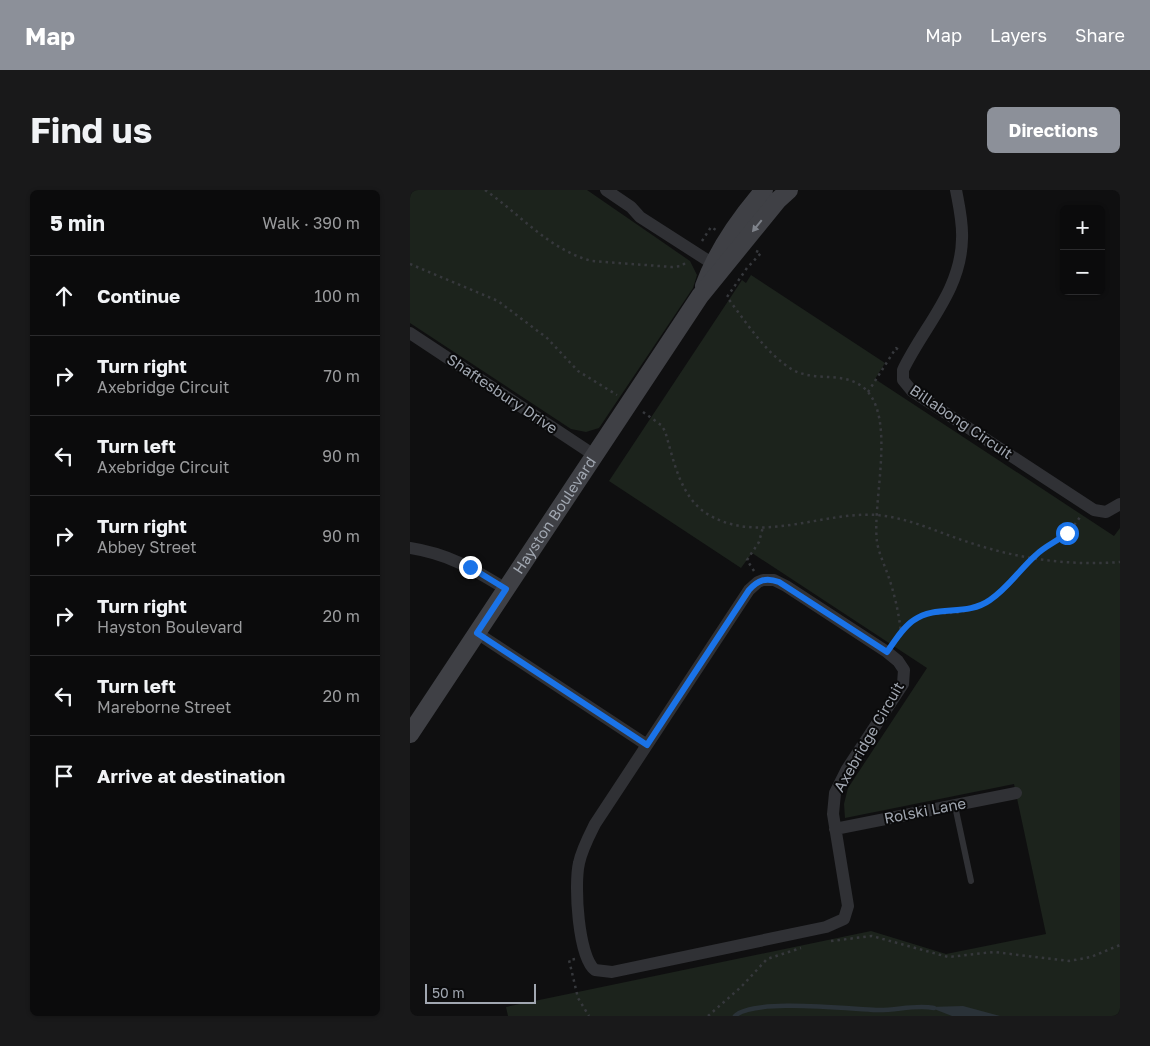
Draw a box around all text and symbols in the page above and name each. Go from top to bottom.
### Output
text: Map [25,21,75,50]
text: Map [925,24,962,46]
text: Layers [990,24,1047,46]
text: Share [1075,24,1125,46]
button: Directions [987,107,1120,153]
text: Find us [30,109,152,151]
map controls [1060,205,1105,295]
button: + [1060,205,1105,250]
text: 5 min [50,210,105,236]
text: Walk · 390 m [262,213,360,233]
one-way arrow [751,219,762,232]
button: − [1060,250,1105,295]
icon: ahead [50,282,78,310]
text: Continue [97,284,180,307]
text: 100 m [314,286,360,306]
street label: Shaftesbury Drive [444,350,562,437]
text: Turn right [97,354,187,377]
icon: right [50,362,78,390]
text: 70 m [323,366,360,386]
text: Axebridge Circuit [97,377,229,397]
street label: Billabong Circuit [907,380,1016,462]
text: Turn left [97,434,176,457]
icon: left [50,442,78,470]
text: 90 m [322,446,360,466]
street label: Hayston Boulevard [509,453,599,577]
text: Axebridge Circuit [97,457,229,477]
text: Turn right [97,514,187,537]
icon: right [50,522,78,550]
route start [1056,522,1079,545]
text: 90 m [322,526,360,546]
text: Abbey Street [97,537,197,557]
route end [459,556,482,579]
text: Turn right [97,594,187,617]
icon: right [50,602,78,630]
text: 20 m [323,606,360,626]
text: Hayston Boulevard [97,617,243,637]
text: Turn left [97,674,176,697]
street label: Axebridge Circuit [829,678,907,795]
icon: left [50,682,78,710]
text: 20 m [323,686,360,706]
text: Mareborne Street [97,697,231,717]
icon: arrive [50,762,78,790]
text: Arrive at destination [97,764,285,787]
street label: Rolski Lane [882,793,968,827]
scale bar [425,981,536,1004]
text: 50 m [432,984,465,1001]

